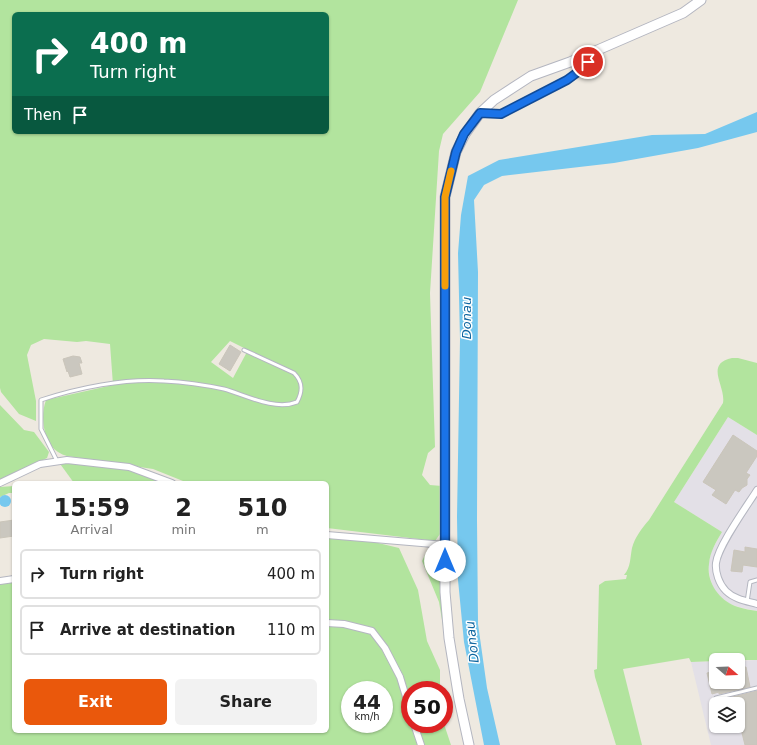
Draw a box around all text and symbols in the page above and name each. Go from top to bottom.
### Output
text: 400 m [90,27,187,60]
icon: right [24,28,76,80]
pin [571,45,605,79]
icon: arrive [577,51,599,73]
text: Turn right [90,61,176,82]
icon: arrive [69,104,91,126]
text: Then [24,106,61,124]
water label: Donau [459,297,474,339]
text: 15:59 [53,494,130,522]
text: 2 [175,494,192,522]
text: 510 [237,494,287,522]
text: Arrival [71,522,113,537]
text: min [171,522,196,537]
text: m [256,522,269,537]
position arrow [424,540,466,582]
icon: right [26,563,48,585]
text: Turn right [60,565,144,583]
text: 400 m [267,565,315,583]
icon: arrive [26,619,48,641]
water label: Donau [462,620,482,664]
text: Arrive at destination [60,621,235,639]
text: 110 m [267,621,315,639]
north arrow [709,653,745,689]
map controls [709,653,745,733]
button: Exit [24,679,167,725]
button: Share [175,679,317,725]
speed limit sign: 50 [401,681,453,733]
text: 44 [353,690,381,714]
button: layers [709,697,745,733]
text: km/h [354,711,380,722]

